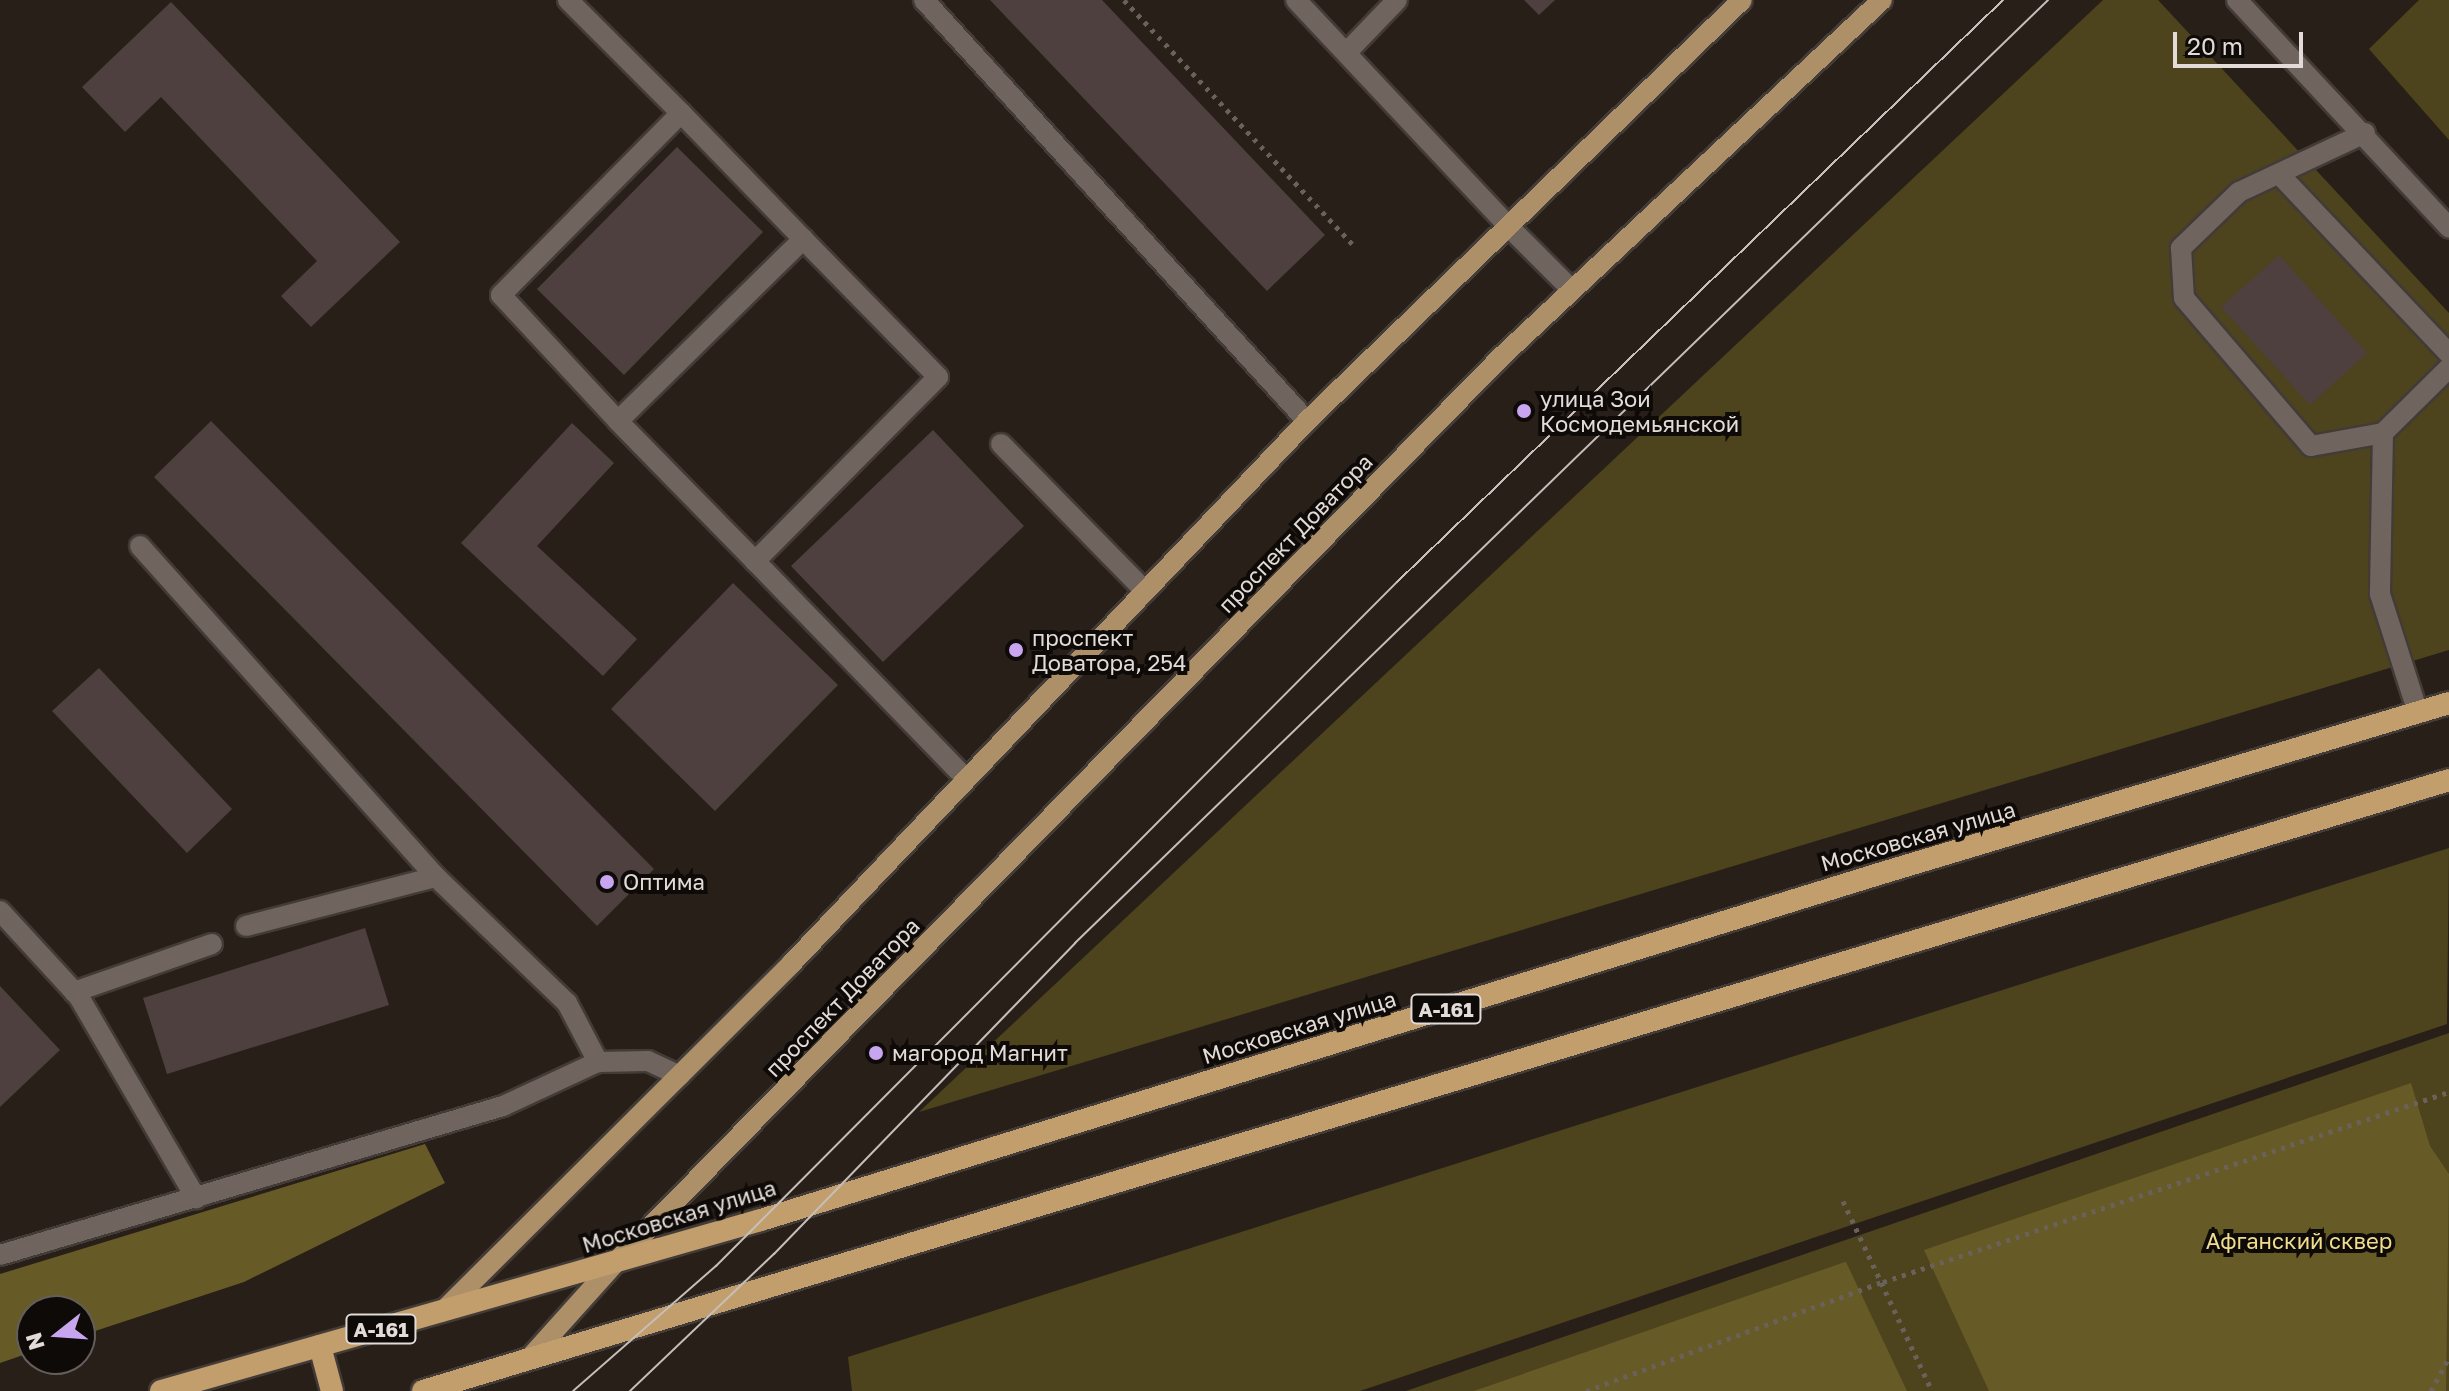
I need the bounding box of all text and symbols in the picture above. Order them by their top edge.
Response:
scale bar [2177,16,2307,66]
text: 20 m [2187,31,2243,60]
place label: улица Зои Космодемьянской [1540,385,1739,436]
marker: улица Зои Космодемьянской [1515,402,1533,420]
street label: проспект Доватора [1212,448,1378,618]
place label: проспект Доватора, 254 [1032,624,1186,676]
marker: проспект Доватора, 254 [1007,641,1025,659]
street label: Московская улица [1818,796,2018,876]
place label: Оптима [623,869,705,895]
marker: Оптима [598,873,616,891]
street label: проспект Доватора [759,912,925,1082]
street label: Московская улица [1199,985,1399,1069]
road number: А-161 [1410,993,1482,1025]
place label: магород Магнит [892,1040,1068,1066]
marker: магород Магнит [867,1044,885,1062]
street label: Московская улица [579,1174,779,1258]
park label: Афганский сквер [2206,1228,2392,1254]
north arrow [16,1295,96,1375]
road number: А-161 [345,1313,417,1345]
text: N [19,1330,50,1354]

